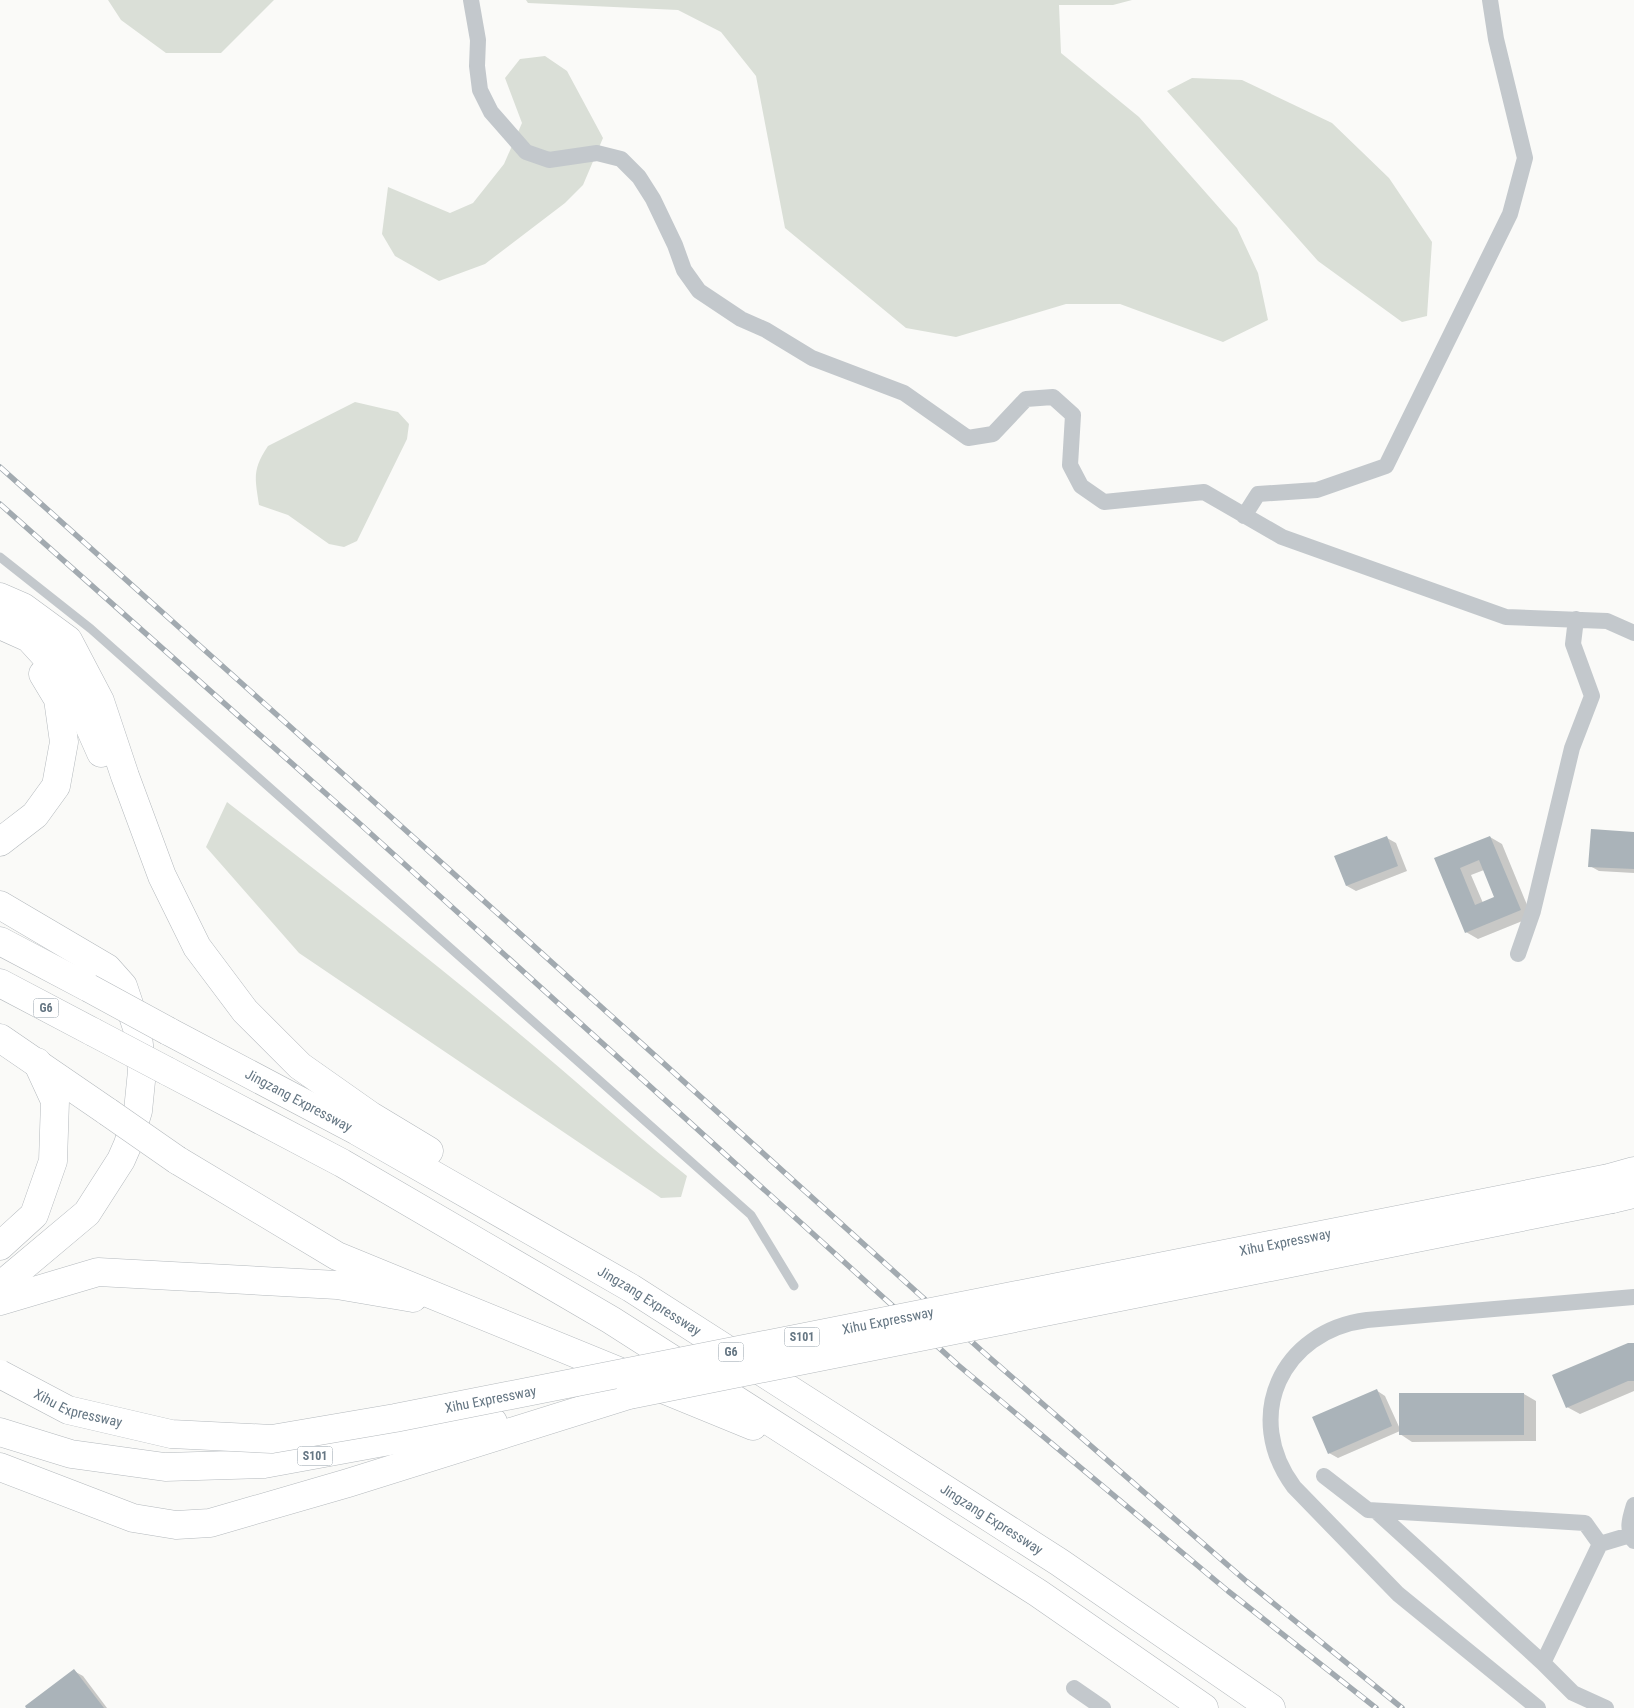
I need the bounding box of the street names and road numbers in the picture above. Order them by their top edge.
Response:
road number: G6 [34,998,58,1018]
street label: Jingzang Expressway [243,1065,355,1135]
street label: Xihu Expressway [1238,1225,1332,1259]
street label: Jingzang Expressway [595,1263,704,1339]
street label: Xihu Expressway [841,1304,935,1337]
road number: S101 [784,1328,820,1346]
road number: G6 [718,1342,744,1361]
street label: Xihu Expressway [443,1382,538,1416]
street label: Xihu Expressway [31,1385,124,1430]
road number: S101 [298,1446,332,1465]
street label: Jingzang Expressway [938,1480,1046,1558]

